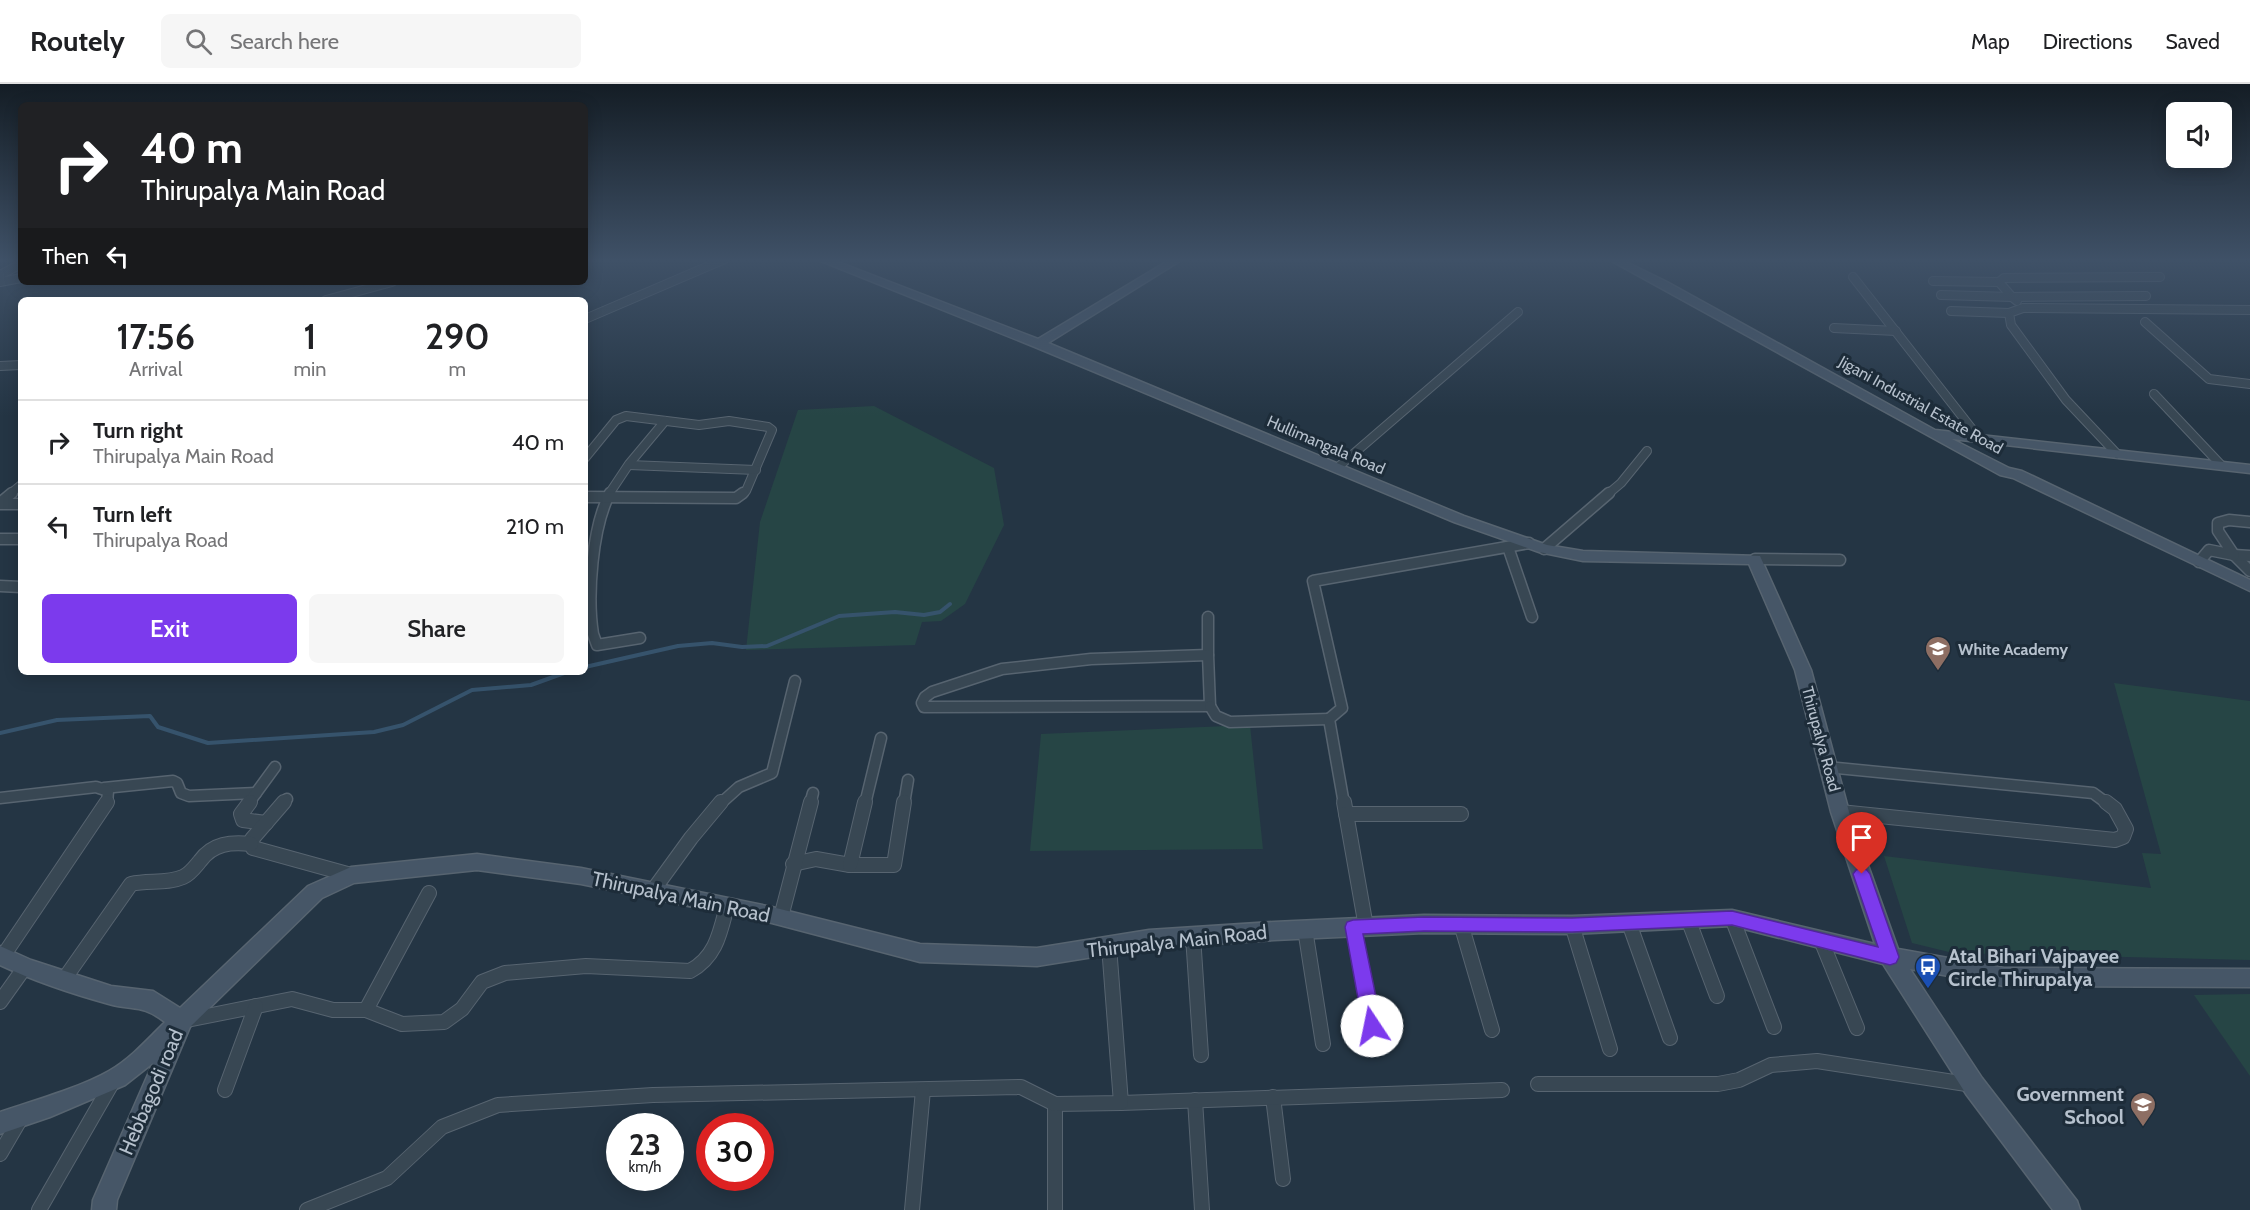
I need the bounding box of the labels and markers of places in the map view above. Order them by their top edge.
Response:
school or university icon: White Academy [1923,634,1953,672]
place label: White Academy [1958,640,2068,659]
pin [1836,812,1887,874]
place label: Atal Bihari Vajpayee Circle Thirupalya [1948,944,2119,991]
bus stop icon: Atal Bihari Vajpayee Circle Thirupalya [1913,952,1943,990]
place label: Government School [2016,1082,2124,1129]
school or university icon: Government School [2128,1090,2158,1128]

